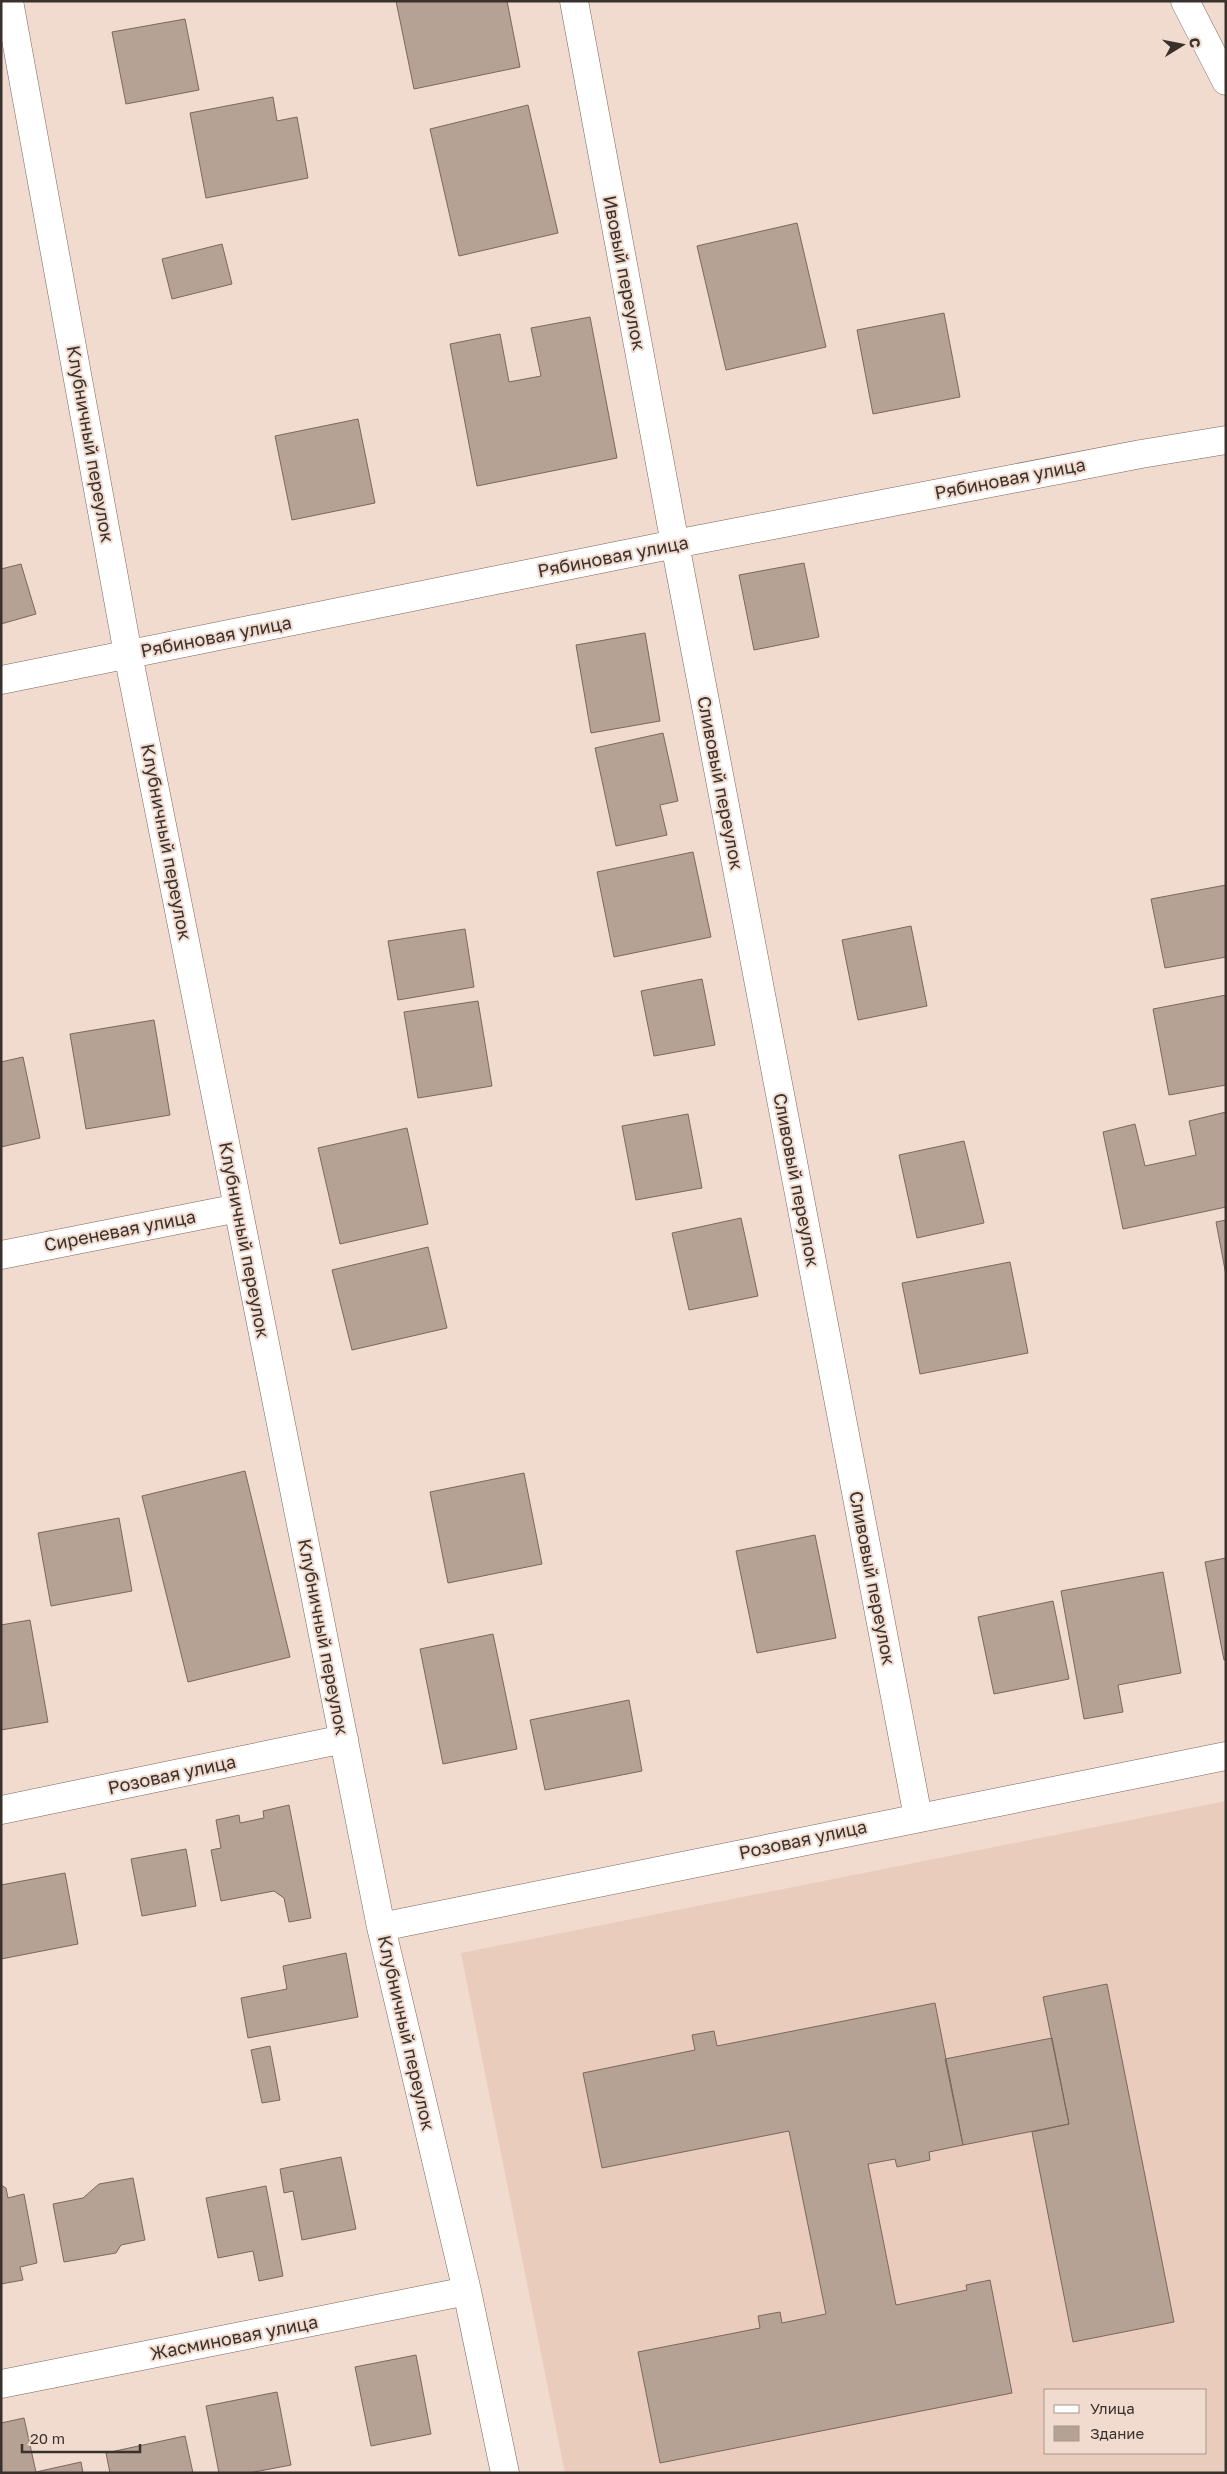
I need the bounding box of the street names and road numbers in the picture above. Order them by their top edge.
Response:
street label: Ивовый переулок [599,194,651,352]
street label: Клубничный переулок [63,344,119,544]
street label: Рябиновая улица [932,453,1087,503]
street label: Рябиновая улица [535,531,690,581]
street label: Рябиновая улица [138,611,293,661]
street label: Сливовый переулок [693,694,749,872]
street label: Клубничный переулок [137,742,197,942]
street label: Сливовый переулок [769,1091,825,1269]
street label: Клубничный переулок [215,1140,275,1340]
street label: Сиреневая улица [42,1205,197,1256]
street label: Сливовый переулок [845,1489,901,1667]
street label: Клубничный переулок [294,1537,354,1737]
street label: Розовая улица [106,1750,238,1798]
street label: Розовая улица [737,1815,869,1863]
street label: Клубничный переулок [374,1933,440,2133]
street label: Жасминовая улица [148,2310,320,2364]

